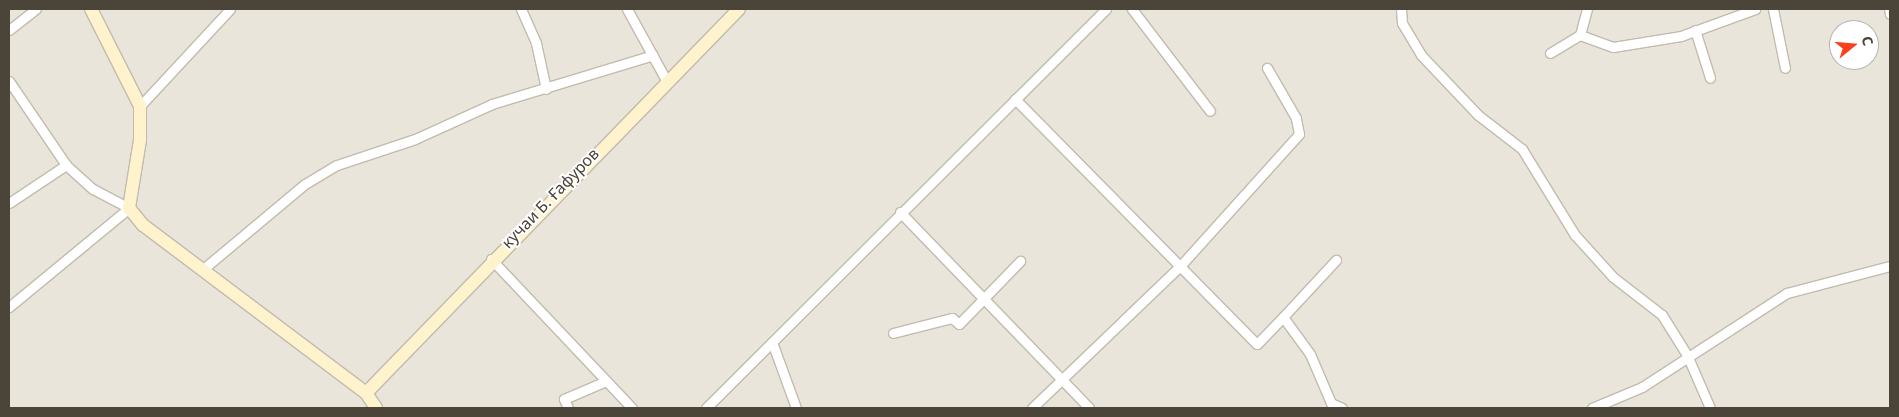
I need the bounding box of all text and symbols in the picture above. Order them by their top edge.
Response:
north arrow [1829,20,1879,70]
text: С [1857,34,1878,48]
street label: кучаи Б. Ғафуров [497,144,603,252]

